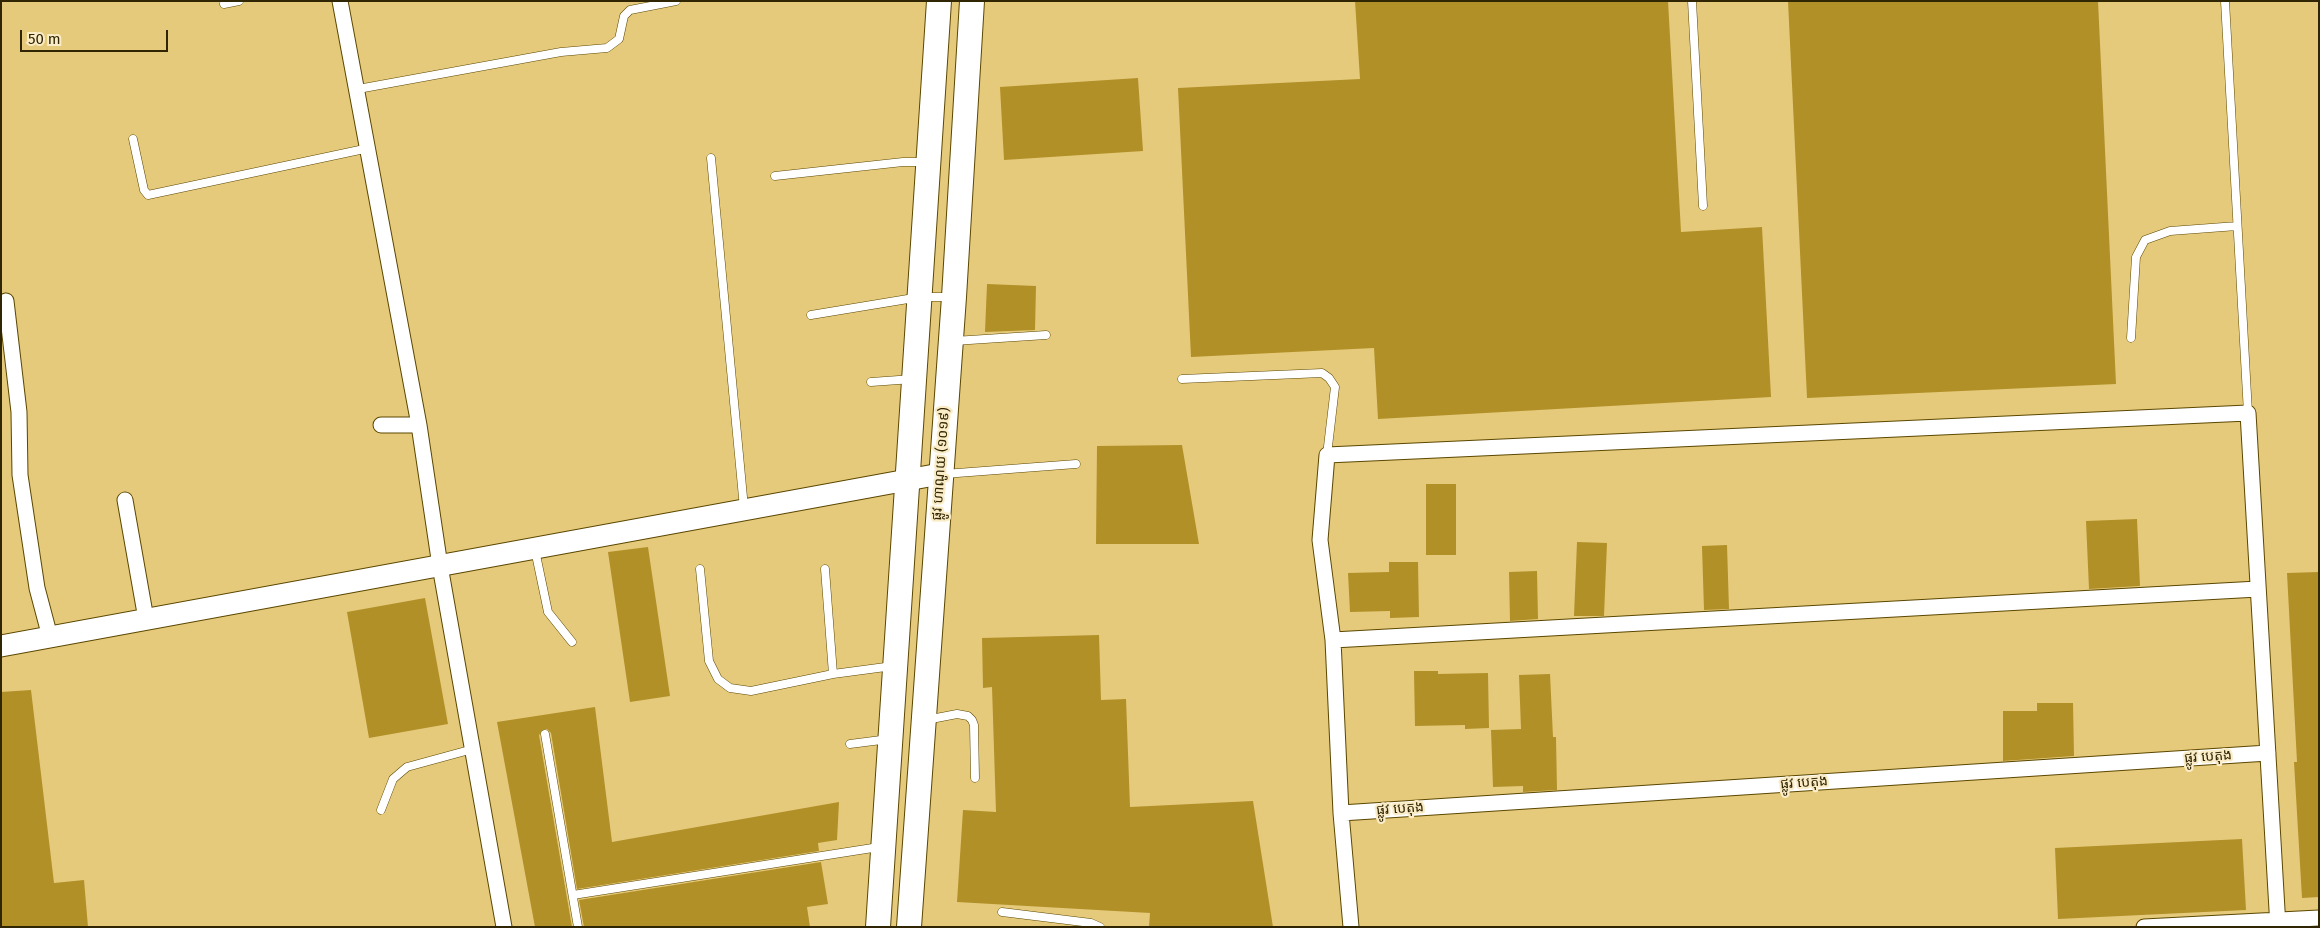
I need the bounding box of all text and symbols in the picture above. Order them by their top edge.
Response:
scale bar [22,20,170,52]
text: 50 m [28,30,61,48]
street label: ផ្លូវ ហាណូយ (១០១៩) [929,407,953,521]
street label: ផ្លូវ បេតុង [2184,747,2232,767]
street label: ផ្លូវ បេតុង [1780,773,1828,793]
street label: ផ្លូវ បេតុង [1376,799,1424,819]

